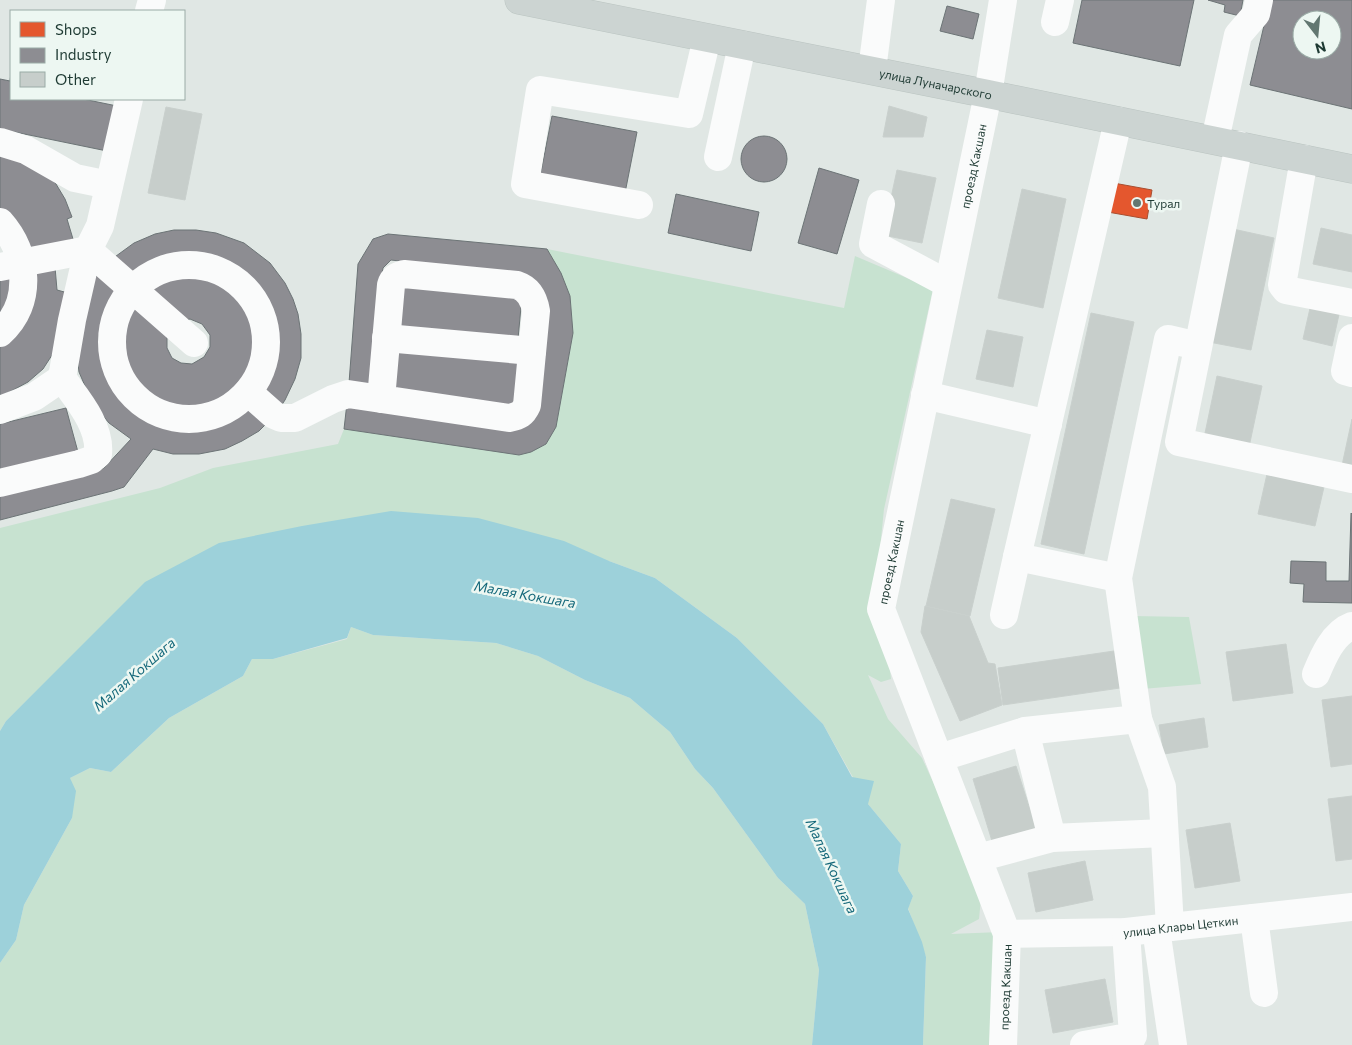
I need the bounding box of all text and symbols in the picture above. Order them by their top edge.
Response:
legend [10,10,185,100]
north arrow [1292,10,1342,60]
text: Shops [55,20,97,38]
text: N [1313,38,1328,58]
text: Industry [55,45,112,63]
street label: улица Луначарского [878,65,993,102]
text: Other [55,70,96,88]
street label: проезд Какшан [957,122,989,210]
place label: Турал [1147,196,1180,210]
marker: Турал [1131,197,1143,209]
street label: проезд Какшан [875,518,906,605]
water label: Малая Кокшага [473,577,577,611]
water label: Малая Кокшага [90,634,178,714]
water label: Малая Кокшага [803,816,861,916]
street label: улица Клары Цеткин [1123,913,1239,939]
street label: проезд Какшан [997,944,1014,1030]

